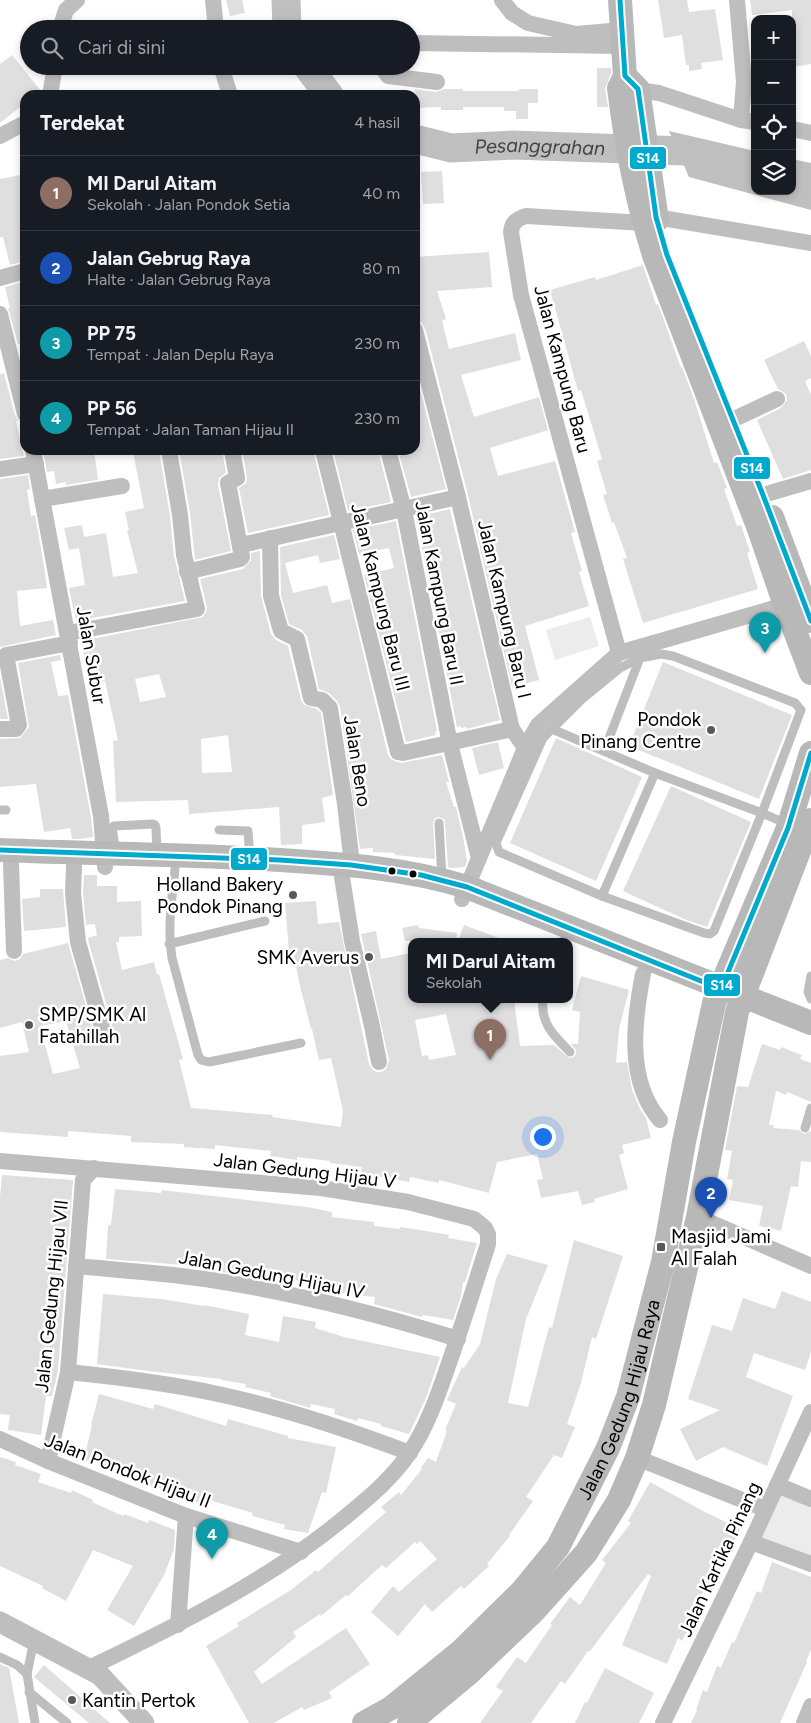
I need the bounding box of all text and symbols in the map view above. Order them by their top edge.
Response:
map controls [751,15,796,195]
button: + [751,15,796,60]
search box [20,20,420,75]
icon: search [38,34,66,62]
text: Cari di sini [78,36,165,59]
button: − [751,60,796,105]
button: locate [751,105,796,150]
text: Terdekat [40,110,125,135]
text: 4 hasil [354,113,400,132]
water label: Pesanggrahan [474,133,606,160]
line badge: S14 [629,146,667,170]
text: S14 [636,150,660,167]
button: layers [751,150,796,195]
text: MI Darul Aitam [87,172,217,195]
text: 1 [53,184,59,203]
text: 40 m [362,184,400,203]
text: Sekolah · Jalan Pondok Setia [87,195,290,214]
text: Jalan Gebrug Raya [87,247,251,270]
text: 2 [51,259,61,278]
text: 80 m [362,259,400,278]
text: Halte · Jalan Gebrug Raya [87,270,271,289]
street label: Jalan Kampung Baru [529,283,596,455]
text: PP 75 [87,322,136,345]
text: 3 [52,334,60,353]
text: 230 m [355,334,400,353]
text: Tempat · Jalan Deplu Raya [87,345,274,364]
text: PP 56 [87,397,137,420]
text: 4 [51,409,61,428]
text: 230 m [355,409,400,428]
text: Tempat · Jalan Taman Hijau II [87,420,294,439]
line badge: S14 [733,456,771,480]
text: S14 [740,460,764,477]
street label: Jalan Kampung Baru II [410,499,469,687]
street label: Jalan Kampung Baru III [346,501,415,693]
street label: Jalan Kampung Baru I [473,518,536,701]
street label: Jalan Subur [72,604,112,706]
pin: 3 [749,612,781,653]
place label: Pondok Pinang Centre [580,708,702,753]
street label: Jalan Beno [339,714,376,808]
marker: Pondok Pinang Centre [705,724,717,736]
line badge: S14 [230,847,268,871]
text: S14 [237,851,261,868]
unlabelled marker [387,866,397,876]
unlabelled marker [408,869,418,879]
place label: Holland Bakery Pondok Pinang [156,873,283,918]
marker: Holland Bakery Pondok Pinang [287,889,299,901]
popup [408,938,573,1003]
place label: SMK Averus [256,946,359,969]
text: MI Darul Aitam [426,950,555,973]
marker: SMK Averus [363,951,375,963]
text: Sekolah [426,973,482,992]
line badge: S14 [703,973,741,997]
text: S14 [710,977,734,994]
place label: SMP/SMK Al Fatahillah [39,1003,146,1048]
marker: SMP/SMK Al Fatahillah [23,1019,35,1031]
pin: 1 [474,1019,506,1060]
your location [530,1124,556,1150]
street label: Jalan Gedung Hijau V [212,1148,397,1193]
pin: 2 [695,1177,727,1218]
street label: Jalan Gedung Hijau VII [30,1198,73,1394]
place label: Masjid Jami Al Falah [671,1225,771,1270]
marker: Masjid Jami Al Falah [655,1241,667,1253]
street label: Jalan Gedung Hijau IV [177,1245,367,1304]
street label: Jalan Gedung Hijau Raya [573,1297,665,1504]
street label: Jalan Pondok Hijau II [41,1428,214,1513]
street label: Jalan Kartika Pinang [673,1478,766,1640]
pin: 4 [196,1518,228,1559]
place label: Kantin Pertok [82,1689,196,1712]
marker: Kantin Pertok [66,1694,78,1706]

